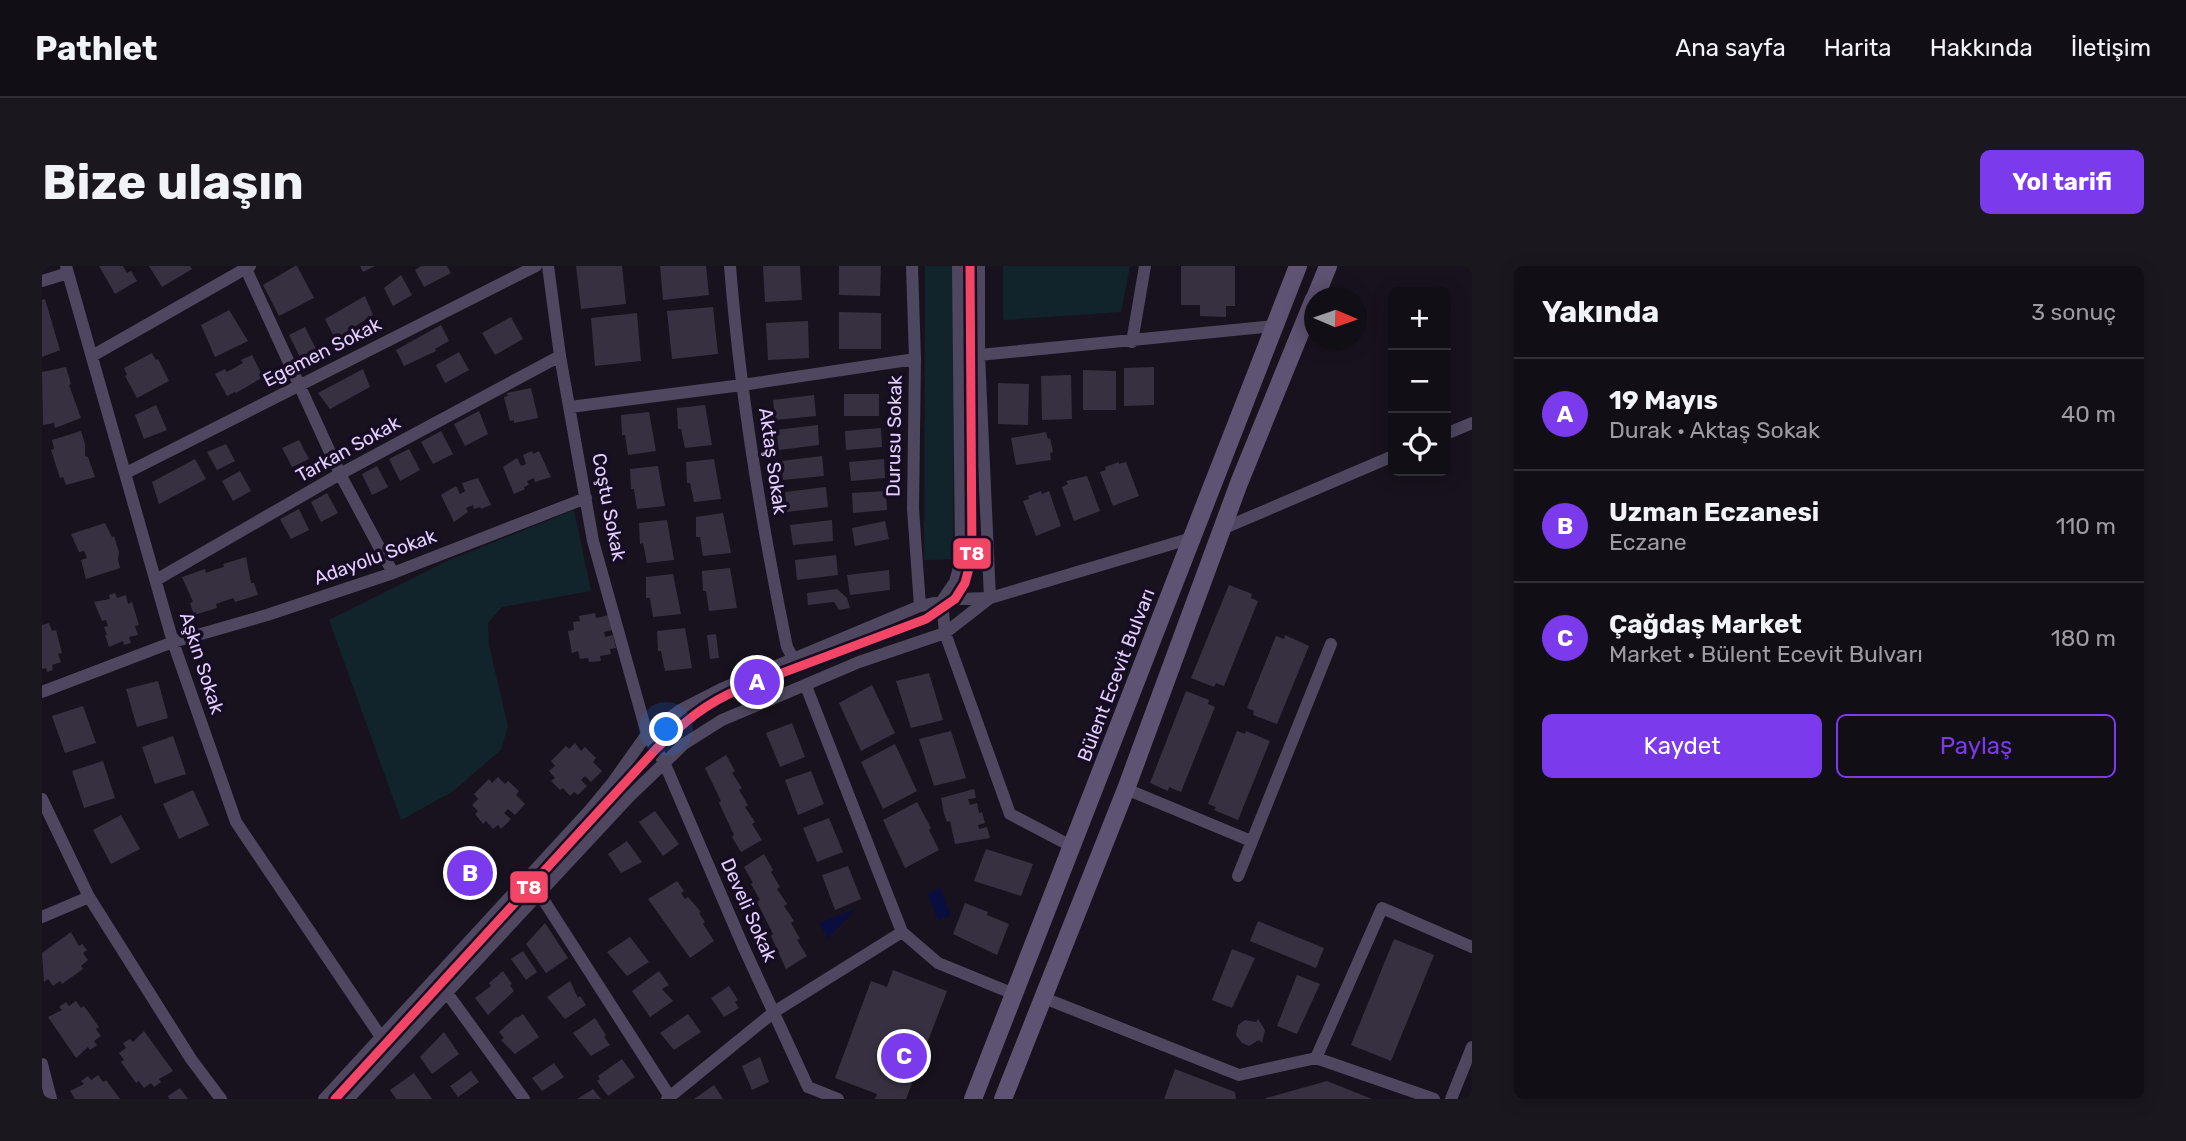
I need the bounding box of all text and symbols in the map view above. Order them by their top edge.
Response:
text: Pathlet [35,29,158,68]
text: Ana sayfa [1675,34,1786,62]
text: Harita [1824,34,1892,62]
text: Hakkında [1930,34,2033,62]
text: İletişim [2071,34,2151,62]
button: Yol tarifi [1980,150,2144,214]
text: Bize ulaşın [42,153,304,211]
north arrow [1304,287,1367,350]
map controls [1388,287,1451,476]
button: + [1388,287,1451,350]
text: Yakında [1542,294,1659,330]
text: 3 sonuç [2031,298,2116,326]
street label: Egemen Sokak [259,312,385,392]
button: − [1388,350,1451,413]
street label: Durusu Sokak [881,375,907,497]
text: 19 Mayıs [1609,385,1718,416]
text: A [1557,400,1573,428]
text: 40 m [2061,400,2116,428]
street label: Aktaş Sokak [754,406,792,516]
street label: Tarkan Sokak [292,411,404,487]
button: locate [1388,413,1451,476]
text: Durak · Aktaş Sokak [1609,416,1820,444]
street label: Coştu Sokak [587,451,631,563]
text: Uzman Eczanesi [1609,497,1819,528]
text: B [1557,512,1573,540]
text: 110 m [2056,512,2116,540]
street label: Adayolu Sokak [311,524,440,590]
text: Eczane [1609,528,1687,556]
line badge: T8 [952,537,992,570]
text: T8 [960,542,985,565]
street label: Bülent Ecevit Bulvarı [1072,585,1160,765]
street label: Aşkın Sokak [175,609,229,717]
text: Çağdaş Market [1609,609,1802,640]
text: C [1557,624,1573,652]
text: 180 m [2051,624,2116,652]
text: Market · Bülent Ecevit Bulvarı [1609,640,1923,668]
pin: A [734,656,780,708]
your location [649,712,683,746]
button: Kaydet [1542,714,1822,778]
button: Paylaş [1836,714,2116,778]
pin: B [447,847,493,899]
street label: Develi Sokak [716,855,782,965]
line badge: T8 [509,870,549,904]
text: T8 [517,876,542,899]
pin: C [881,1030,927,1082]

